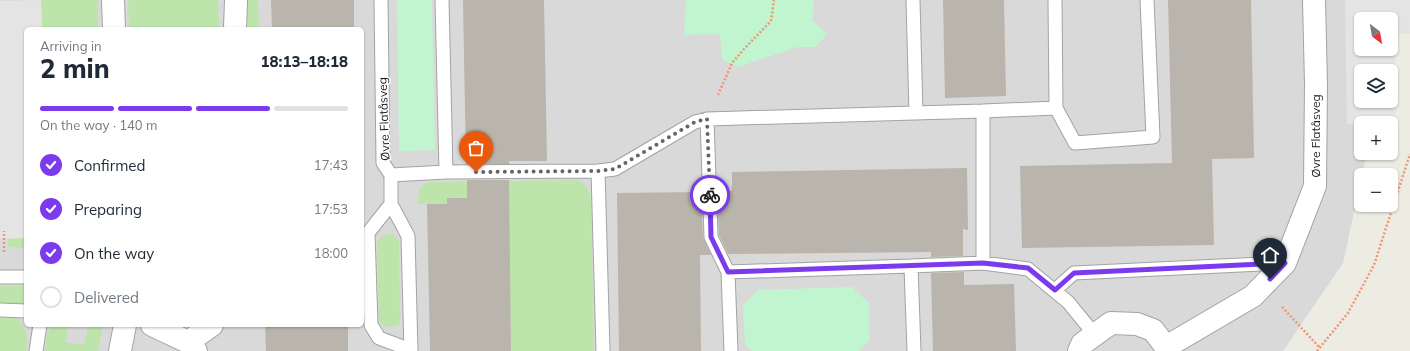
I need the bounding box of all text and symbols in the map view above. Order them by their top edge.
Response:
north arrow [1354,12,1398,56]
map controls [1354,12,1398,212]
text: Arriving in [40,38,102,54]
text: 2 min [40,52,110,85]
text: 18:13–18:18 [261,52,348,71]
button: layers [1354,64,1398,108]
street label: Øvre Flatåsveg [375,77,392,161]
street label: Øvre Flatåsveg [1308,94,1323,178]
button: + [1354,116,1398,160]
text: On the way · 140 m [40,117,157,133]
pin [459,131,493,172]
icon: bag [465,137,487,159]
icon: check [40,154,62,176]
text: Confirmed [74,156,145,175]
text: 17:43 [314,157,348,173]
button: − [1354,168,1398,212]
courier [690,175,730,215]
icon: bike [699,184,721,206]
icon: check [40,198,62,220]
text: Preparing [74,200,142,219]
text: 17:53 [314,201,348,217]
pin [1253,238,1287,279]
icon: check [40,242,62,264]
text: On the way [74,244,154,263]
icon: home [1259,244,1281,266]
text: 18:00 [314,245,348,261]
text: Delivered [74,288,139,307]

